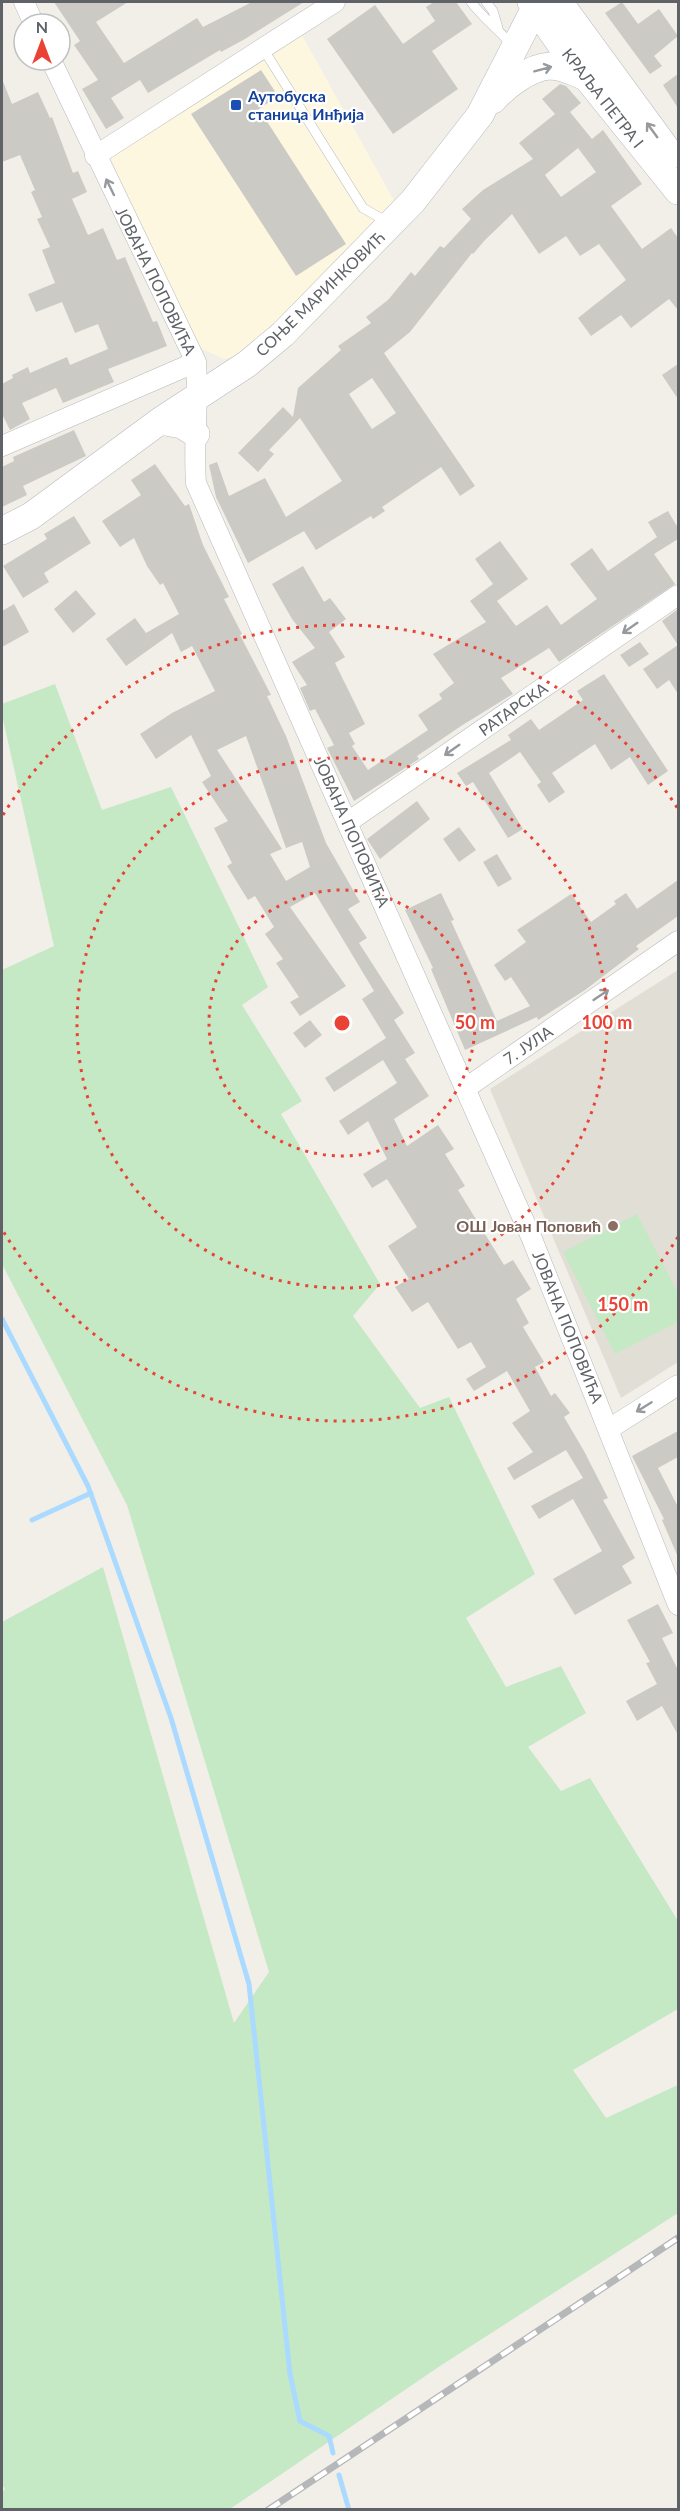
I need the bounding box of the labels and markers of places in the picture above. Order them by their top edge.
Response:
place label: Аутобуска станица Инђија [247,86,364,123]
marker: Аутобуска станица Инђија [229,98,243,112]
centre of rings [332,1013,352,1033]
place label: ОШ Јован Поповић [456,1216,601,1235]
marker: ОШ Јован Поповић [606,1219,620,1233]

